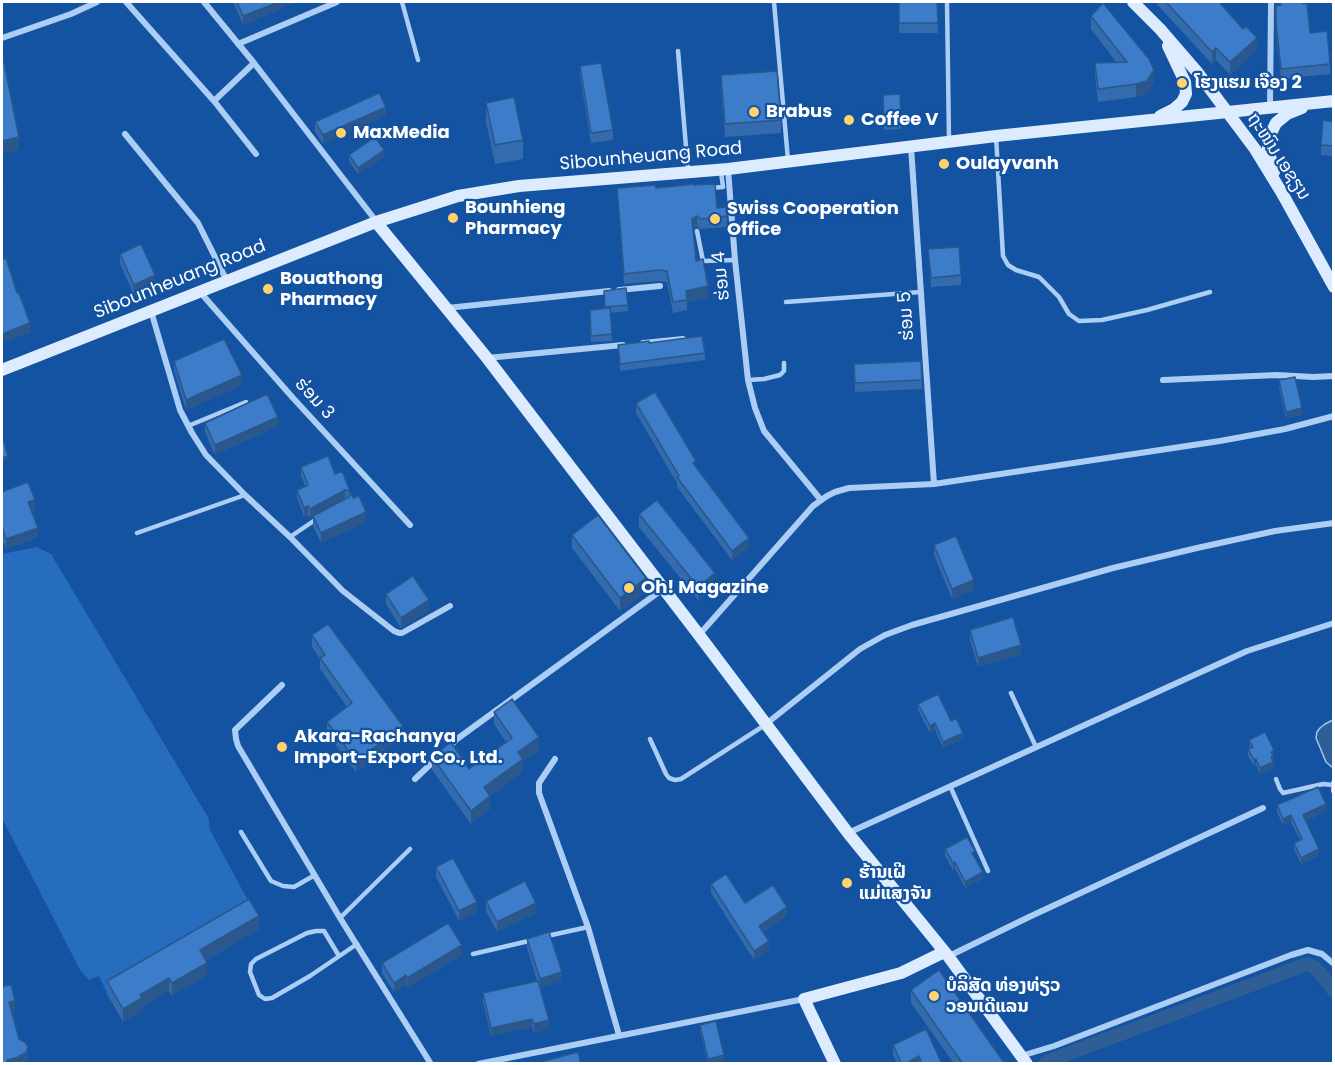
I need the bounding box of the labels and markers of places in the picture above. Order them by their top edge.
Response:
place label: ໂຮງແຮມ ເຈືອງ 2 [1194,72,1302,94]
marker: ໂຮງແຮມ ເຈືອງ 2 [1175,76,1189,90]
place label: Brabus [766,101,832,123]
marker: Brabus [747,105,761,119]
place label: Coffee V [861,109,938,131]
marker: Coffee V [842,113,856,127]
place label: MaxMedia [353,122,450,144]
marker: MaxMedia [334,126,348,140]
place label: Oulayvanh [956,153,1059,175]
marker: Oulayvanh [937,157,951,171]
place label: Bounhieng Pharmacy [465,197,565,240]
place label: Swiss Cooperation Office [727,198,899,240]
marker: Bounhieng Pharmacy [446,211,460,225]
marker: Swiss Cooperation Office [708,212,722,226]
place label: Bouathong Pharmacy [280,268,383,310]
marker: Bouathong Pharmacy [261,282,275,296]
place label: Oh! Magazine [641,577,769,599]
marker: Oh! Magazine [622,581,636,595]
place label: Akara-Rachanya Import-Export Co., Ltd. [294,726,503,768]
marker: Akara-Rachanya Import-Export Co., Ltd. [275,740,289,754]
place label: ຮ້ານເຝີ ແມ່ແສງຈັນ [859,862,931,904]
marker: ຮ້ານເຝີ ແມ່ແສງຈັນ [840,876,854,890]
place label: ບໍລິສັດ ທ່ອງທ່ຽວ ວອນເດີແລນ [946,975,1060,1018]
marker: ບໍລິສັດ ທ່ອງທ່ຽວ ວອນເດີແລນ [927,989,941,1003]

